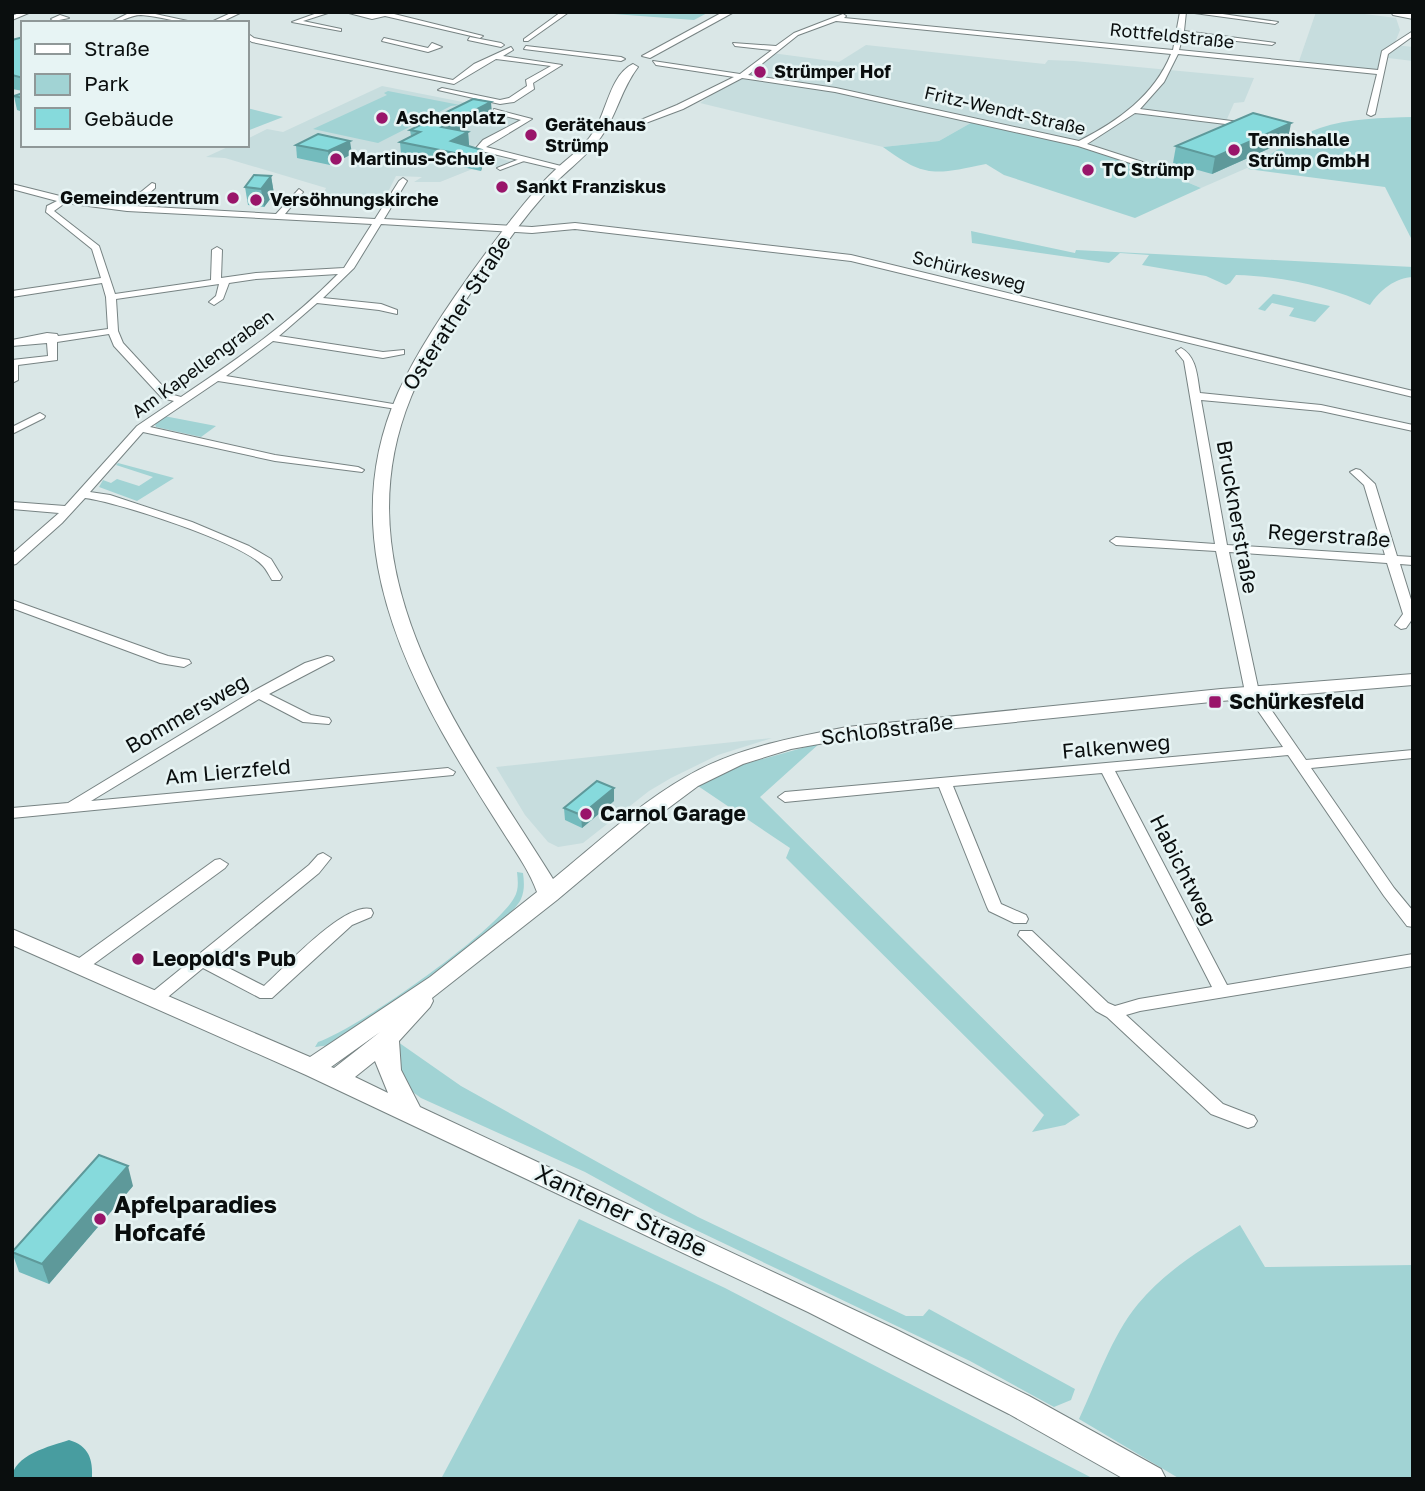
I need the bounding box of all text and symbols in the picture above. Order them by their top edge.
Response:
street label: Rottfeldstraße [1109,18,1236,52]
legend [21,21,248,147]
text: Straße [84,35,150,61]
place label: Strümper Hof [774,60,891,82]
marker: Strümper Hof [752,64,768,80]
text: Park [84,70,130,96]
street label: Fritz-Wendt-Straße [922,81,1088,139]
text: Gebäude [84,105,174,131]
place label: Aschenplatz [396,106,506,128]
marker: Aschenplatz [374,110,390,126]
place label: Gerätehaus Strümp [545,113,646,156]
marker: Gerätehaus Strümp [523,127,539,143]
place label: Tennishalle Strümp GmbH [1248,128,1370,171]
marker: Tennishalle Strümp GmbH [1226,142,1242,158]
place label: Martinus-Schule [350,147,495,169]
marker: Martinus-Schule [328,151,344,167]
place label: TC Strümp [1102,158,1194,180]
marker: TC Strümp [1080,162,1096,178]
place label: Sankt Franziskus [516,175,666,197]
marker: Sankt Franziskus [494,179,510,195]
place label: Gemeindezentrum [60,186,219,208]
place label: Versöhnungskirche [270,188,439,210]
marker: Gemeindezentrum [225,190,241,206]
marker: Versöhnungskirche [248,192,264,208]
street label: Osterather Straße [396,230,516,395]
street label: Schürkesweg [910,245,1028,295]
street label: Am Kapellengraben [127,304,278,422]
street label: Brucknerstraße [1212,438,1264,596]
street label: Regerstraße [1267,518,1391,552]
street label: Bommersweg [121,668,252,759]
place label: Schürkesfeld [1229,688,1364,714]
marker: Schürkesfeld [1207,694,1223,710]
street label: Schloßstraße [819,708,954,750]
street label: Falkenweg [1061,728,1171,764]
street label: Am Lierzfeld [164,753,292,789]
place label: Carnol Garage [600,800,746,826]
marker: Carnol Garage [578,806,594,822]
street label: Habichtweg [1145,810,1223,929]
place label: Leopold's Pub [152,945,296,971]
marker: Leopold's Pub [130,951,146,967]
street label: Xantener Straße [531,1157,712,1262]
place label: Apfelparadies Hofcafé [114,1189,277,1246]
marker: Apfelparadies Hofcafé [92,1211,108,1227]

